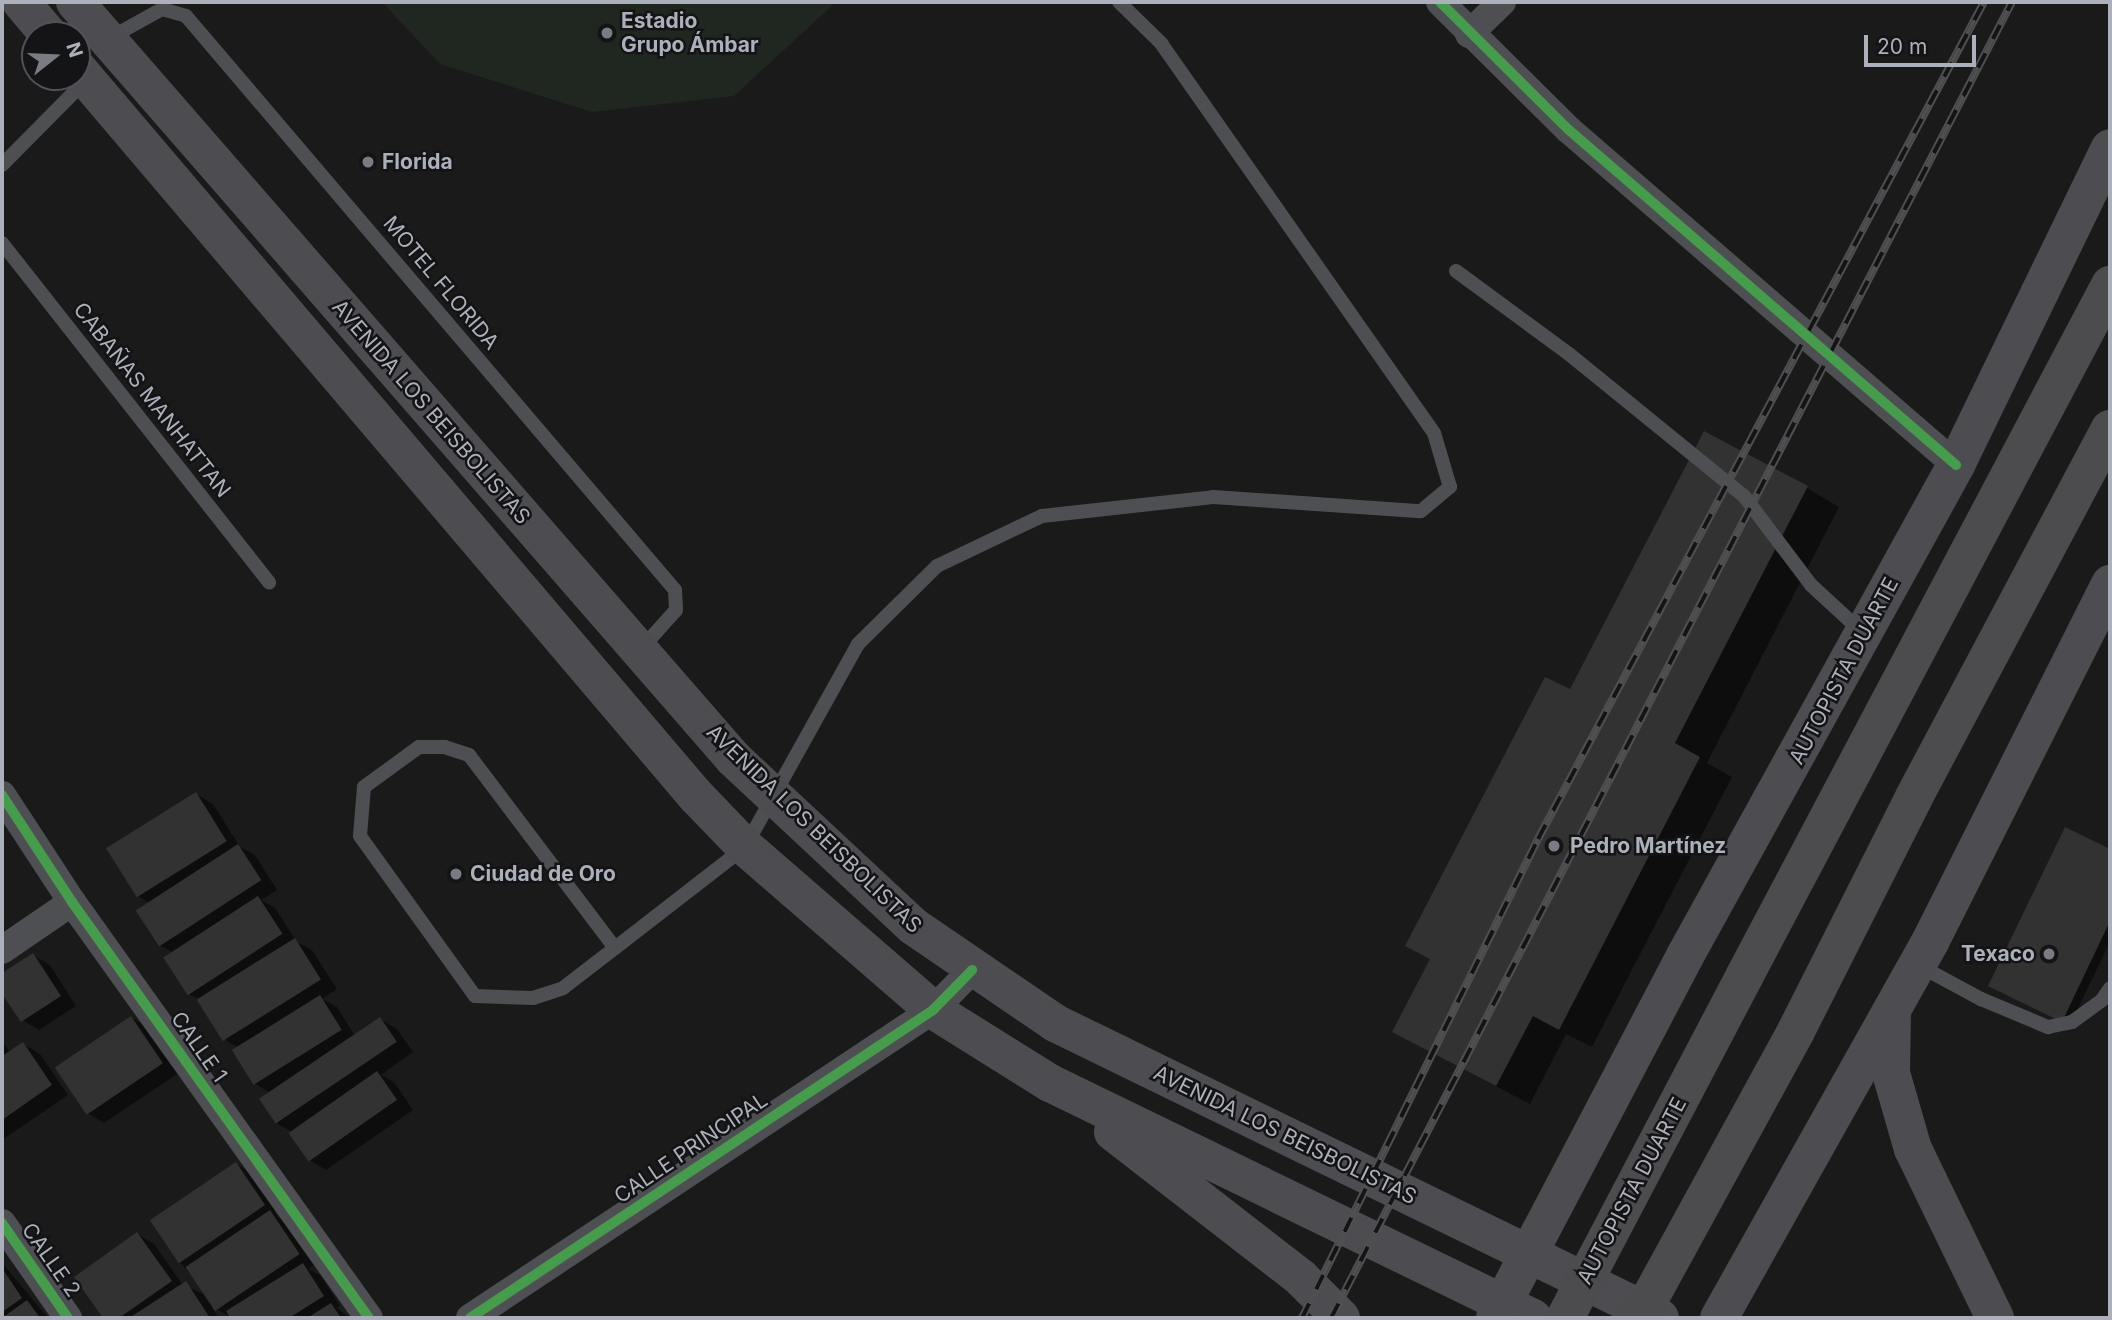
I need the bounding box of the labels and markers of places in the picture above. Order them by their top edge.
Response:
place label: Estadio Grupo Ámbar [621,8,759,58]
marker: Estadio Grupo Ámbar [599,25,615,41]
place label: Florida [382,149,453,175]
marker: Florida [360,154,376,170]
place label: Pedro Martínez [1570,833,1726,859]
marker: Pedro Martínez [1544,836,1564,856]
place label: Ciudad de Oro [470,861,616,887]
marker: Ciudad de Oro [448,866,464,882]
place label: Texaco [1961,941,2035,967]
marker: Texaco [2041,946,2057,962]

